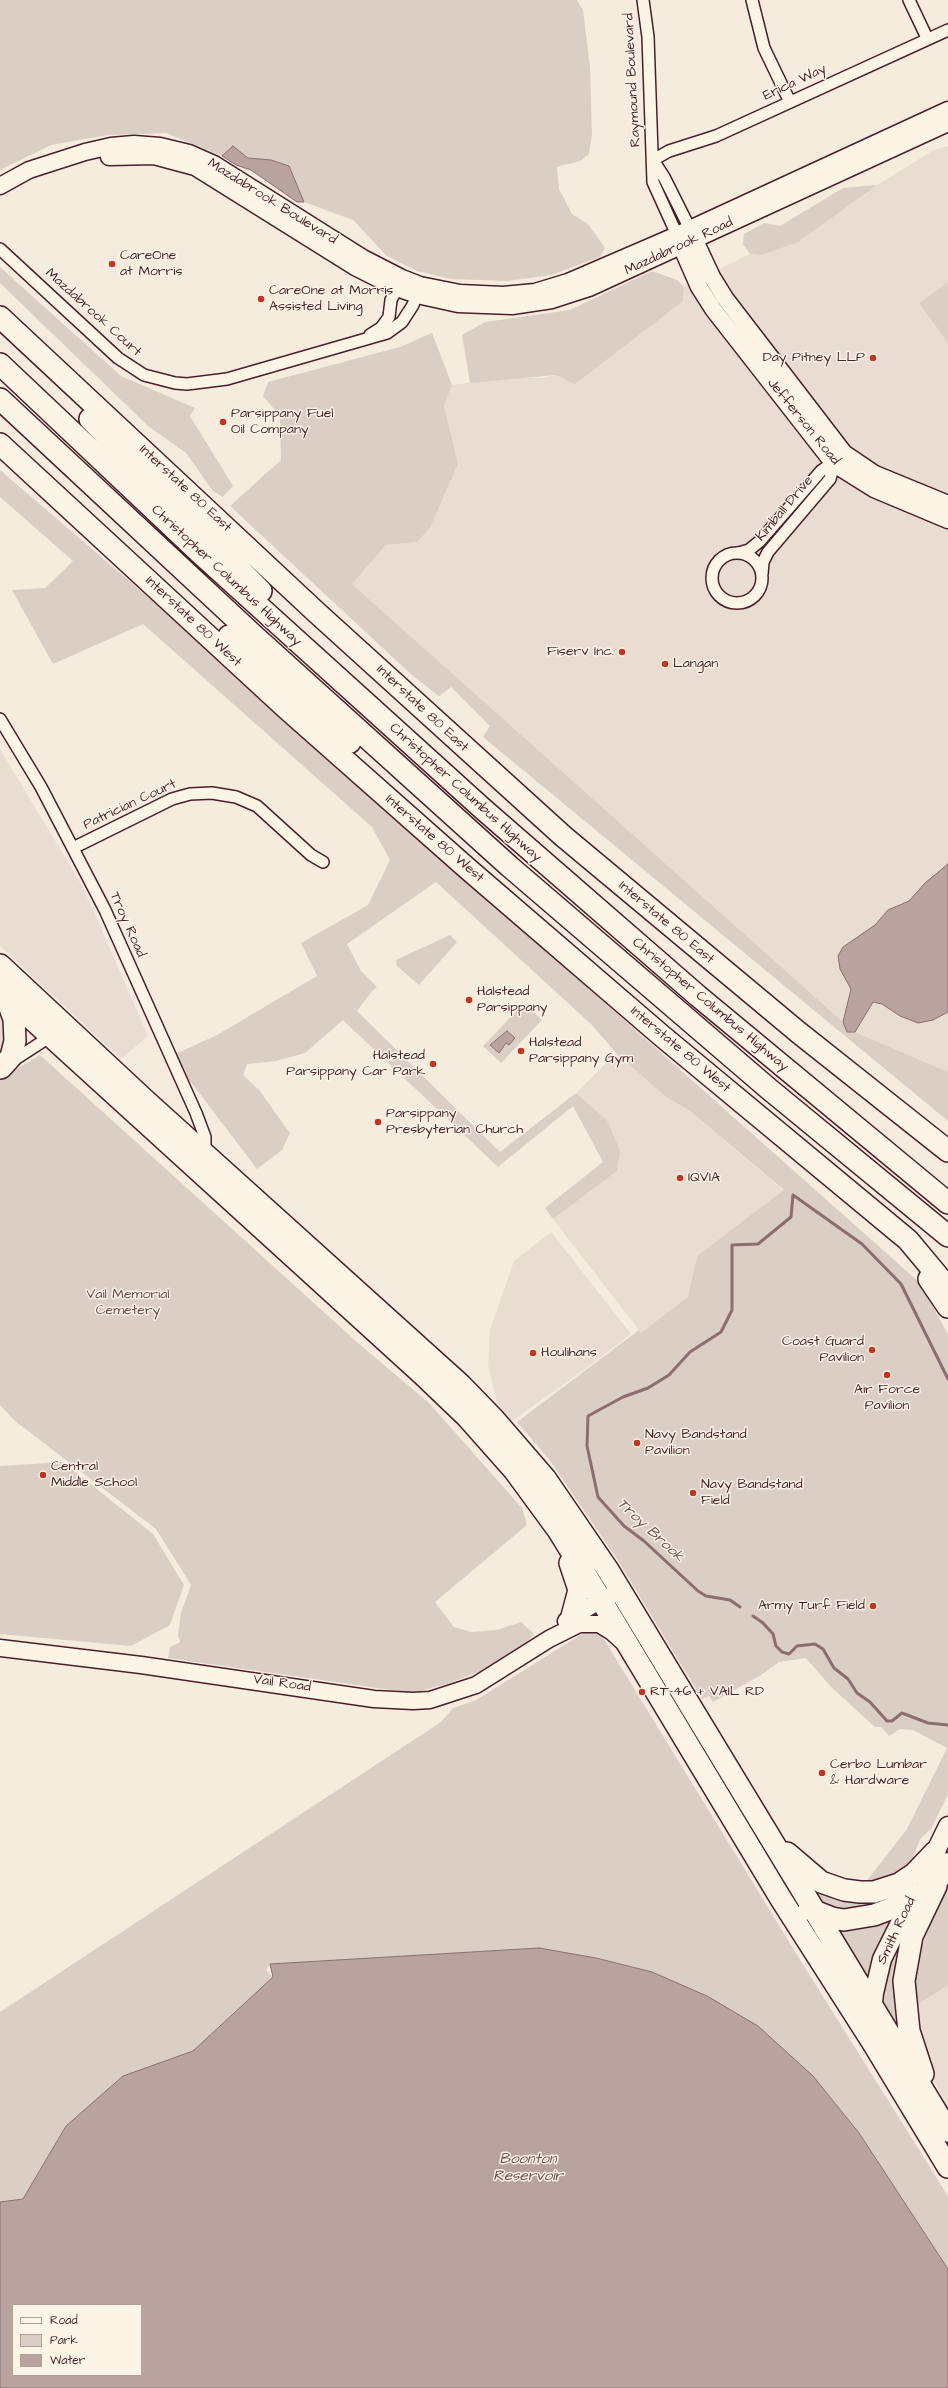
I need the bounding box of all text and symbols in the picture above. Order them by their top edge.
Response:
street label: Raymound Boulevard [621,12,645,148]
street label: Erica Way [761,61,829,105]
street label: Mazdabrook Boulevard [204,155,340,249]
street label: Mazdabrook Road [622,215,736,279]
place label: CareOne at Morris [120,248,182,280]
marker: CareOne at Morris [107,259,117,269]
street label: Mazdabrook Court [41,265,145,361]
place label: CareOne at Morris Assisted Living [269,283,393,316]
marker: CareOne at Morris Assisted Living [256,294,266,304]
place label: Day Pitney LLP [763,350,865,366]
marker: Day Pitney LLP [868,353,878,363]
street label: Jefferson Road [763,375,843,469]
place label: Parsippany Fuel Oil Company [231,406,333,438]
marker: Parsippany Fuel Oil Company [218,417,228,427]
street label: Interstate 80 East [135,442,235,536]
street label: Kimball Drive [753,473,817,545]
street label: Christopher Columbus Highway [147,502,305,650]
street label: Interstate 80 West [141,573,245,671]
place label: Fiserv Inc. [547,644,614,660]
marker: Fiserv Inc. [617,647,627,657]
place label: Langan [673,656,718,672]
marker: Langan [660,659,670,669]
street label: Interstate 80 East [372,662,472,756]
street label: Christopher Columbus Highway [385,720,545,866]
street label: Patrician Court [81,776,179,834]
street label: Interstate 80 West [381,791,487,887]
street label: Interstate 80 East [615,878,717,968]
street label: Troy Road [105,890,149,960]
street label: Christopher Columbus Highway [628,934,792,1076]
place label: Halstead Parsippany [477,984,547,1016]
marker: Halstead Parsippany [464,995,474,1005]
street label: Interstate 80 West [626,1003,734,1097]
place label: Halstead Parsippany Gym [529,1035,633,1068]
marker: Halstead Parsippany Gym [516,1046,526,1056]
place label: Halstead Parsippany Car Park [286,1048,425,1080]
marker: Halstead Parsippany Car Park [428,1059,438,1069]
place label: Parsippany Presbyterian Church [386,1106,523,1138]
marker: Parsippany Presbyterian Church [373,1117,383,1127]
place label: IQVIA [688,1170,720,1186]
marker: IQVIA [675,1173,685,1183]
park label: Vail Memorial Cemetery [87,1287,169,1320]
place label: Coast Guard Pavilion [782,1334,864,1366]
place label: Houlihans [541,1345,597,1361]
marker: Coast Guard Pavilion [867,1345,877,1355]
marker: Houlihans [528,1348,538,1358]
marker: Air Force Pavilion [882,1370,892,1380]
place label: Air Force Pavilion [854,1382,920,1414]
place label: Navy Bandstand Pavilion [645,1427,747,1460]
marker: Navy Bandstand Pavilion [632,1438,642,1448]
place label: Central Middle School [51,1459,137,1492]
marker: Central Middle School [38,1470,48,1480]
place label: Navy Bandstand Field [701,1477,803,1510]
marker: Navy Bandstand Field [688,1488,698,1498]
water label: Troy Brook [613,1495,687,1567]
place label: Army Turf Field [758,1598,865,1614]
marker: Army Turf Field [868,1601,878,1611]
street label: Vail Road [252,1672,312,1696]
place label: RT-46 + VAIL RD [650,1684,764,1700]
marker: RT-46 + VAIL RD [637,1687,647,1697]
place label: Cerbo Lumbar & Hardware [830,1757,927,1790]
marker: Cerbo Lumbar & Hardware [817,1768,827,1778]
street label: Smith Road [874,1895,920,1967]
water label: Boonton Reservoir [493,2151,563,2186]
legend [12,2304,142,2376]
text: Road [50,2312,78,2329]
text: Park [50,2332,78,2349]
text: Water [50,2352,85,2369]

